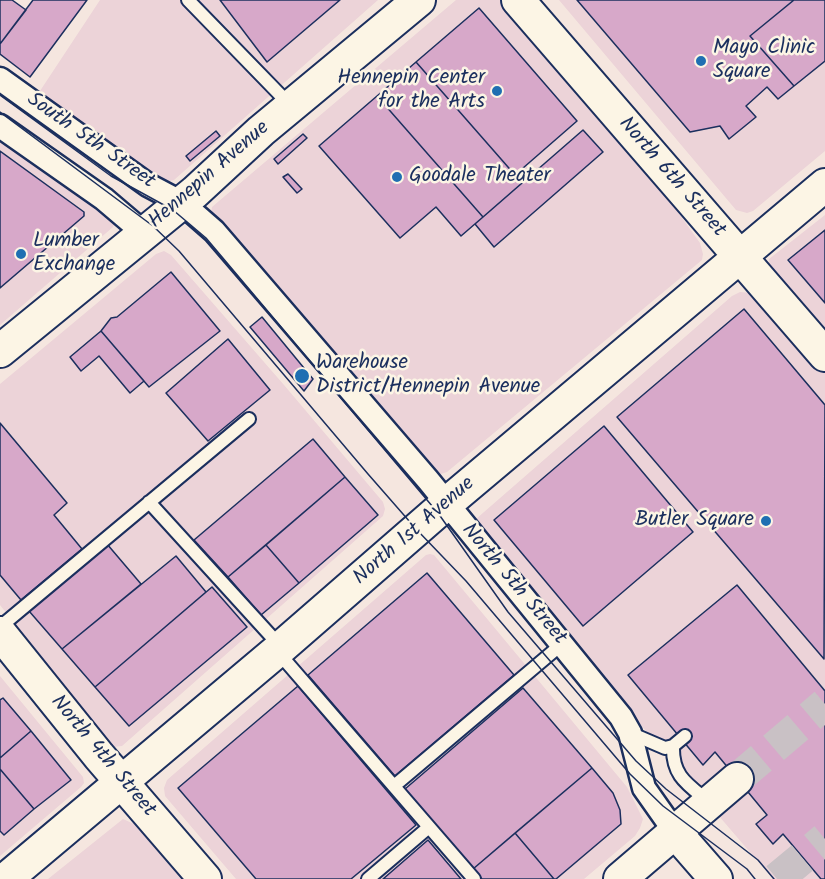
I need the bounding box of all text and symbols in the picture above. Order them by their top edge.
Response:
place label: Mayo Clinic Square [713,36,815,86]
marker: Mayo Clinic Square [694,54,708,68]
place label: Hennepin Center for the Arts [337,66,485,116]
marker: Hennepin Center for the Arts [490,84,504,98]
street label: South 5th Street [21,88,159,196]
street label: North 6th Street [612,113,730,243]
street label: Hennepin Avenue [144,117,276,235]
place label: Goodale Theater [409,164,551,190]
marker: Goodale Theater [390,170,404,184]
place label: Lumber Exchange [33,229,115,279]
marker: Lumber Exchange [14,247,28,261]
place label: Warehouse District/Hennepin Avenue [316,351,540,401]
marker: Warehouse District/Hennepin Avenue [293,367,311,385]
street label: North 1st Avenue [349,472,481,592]
place label: Butler Square [635,508,754,534]
marker: Butler Square [759,514,773,528]
street label: North 5th Street [455,519,571,651]
street label: North 4th Street [44,691,160,823]

